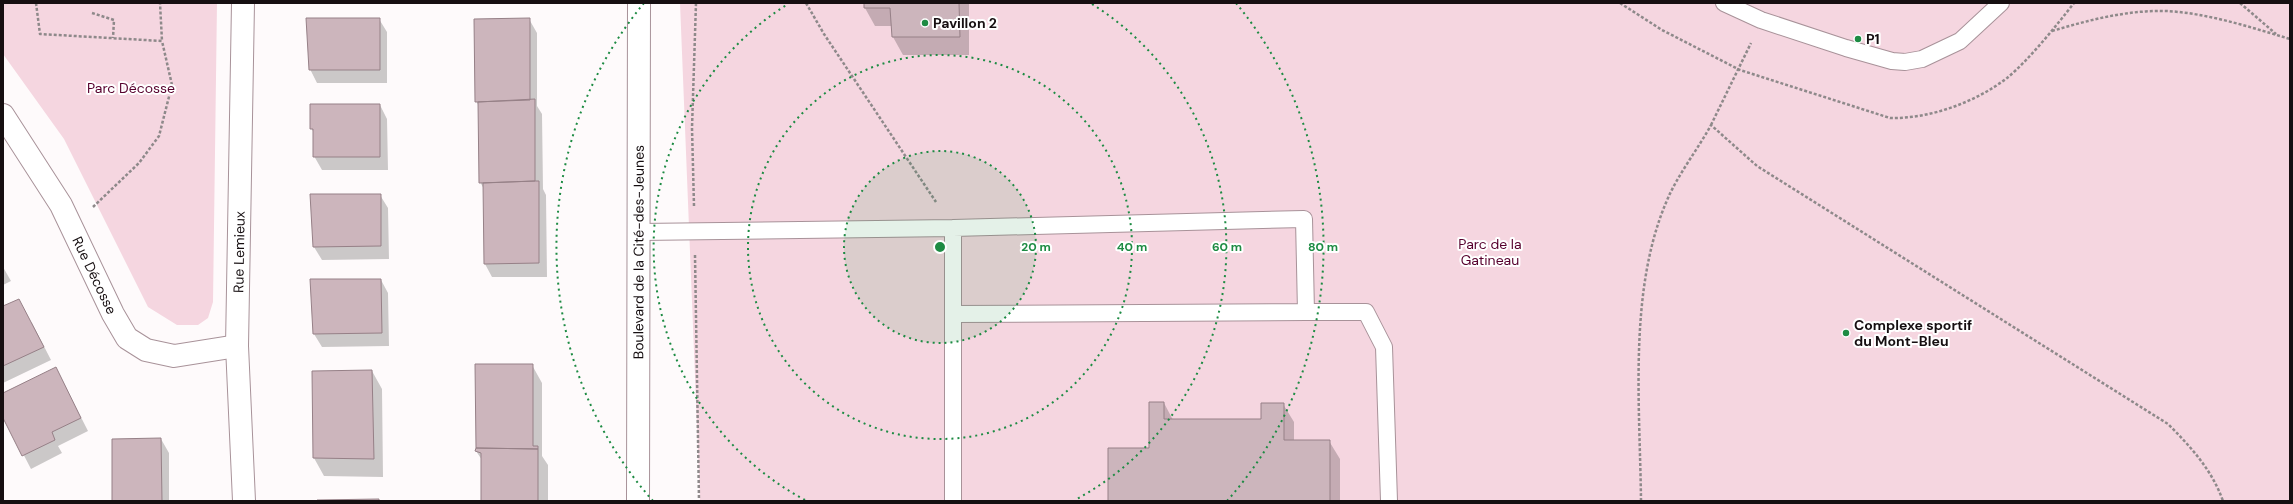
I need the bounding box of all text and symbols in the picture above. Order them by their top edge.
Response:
place label: Pavillon 2 [933,14,997,32]
marker: Pavillon 2 [920,18,930,28]
place label: P1 [1866,30,1880,48]
marker: P1 [1853,34,1863,44]
park label: Parc Décosse [87,79,175,97]
street label: Boulevard de la Cité-des-Jeunes [629,145,648,359]
street label: Rue Lemieux [229,211,249,293]
street label: Rue Décosse [68,234,121,317]
park label: Parc de la Gatineau [1458,235,1522,269]
text: 20 m [1021,239,1051,255]
text: 40 m [1117,239,1147,255]
text: 60 m [1212,239,1242,255]
text: 80 m [1308,239,1338,255]
centre of rings [933,240,947,254]
place label: Complexe sportif du Mont-Bleu [1854,316,1972,350]
marker: Complexe sportif du Mont-Bleu [1841,328,1851,338]

